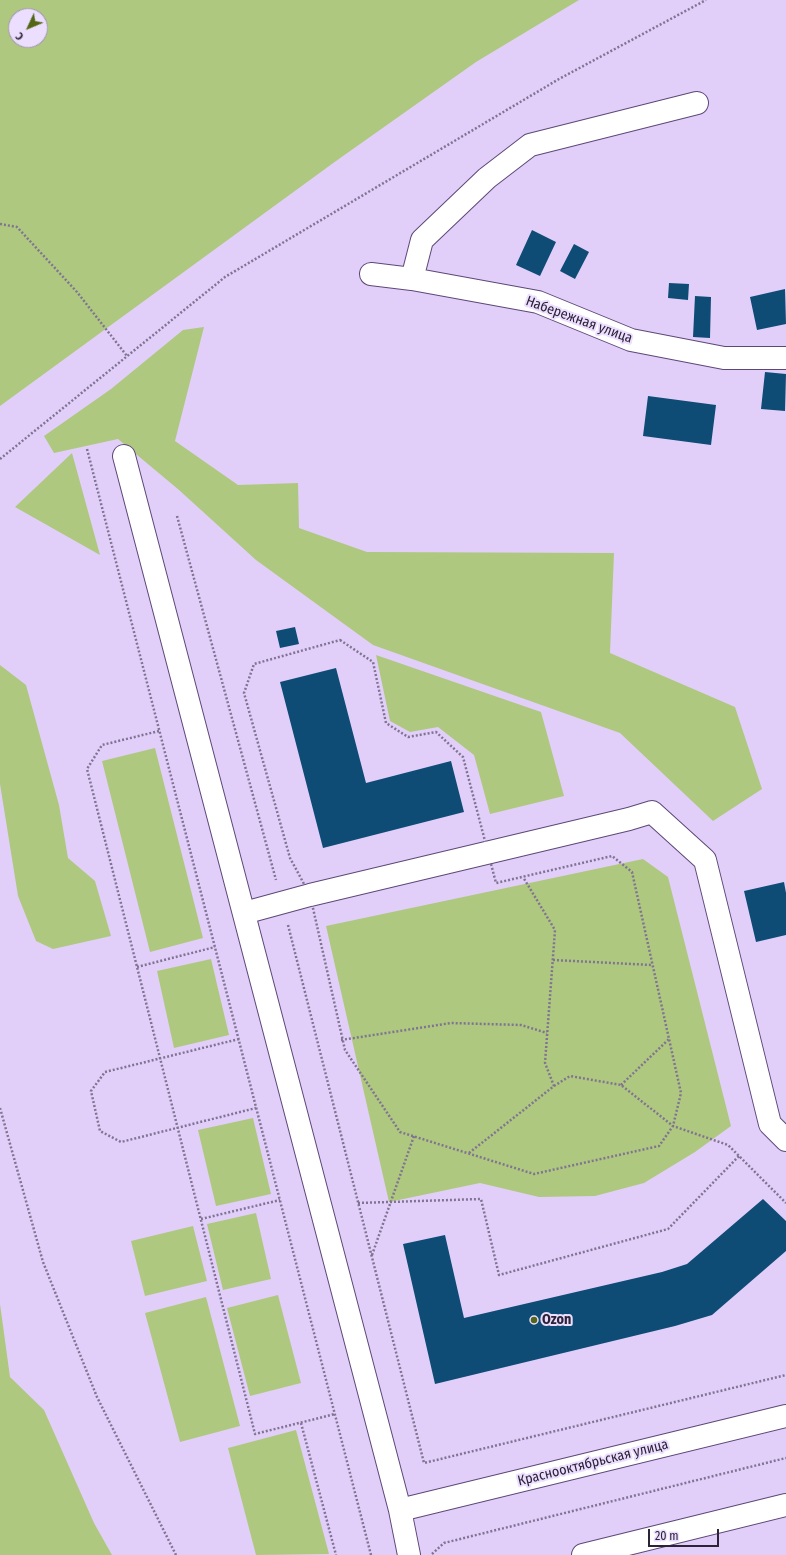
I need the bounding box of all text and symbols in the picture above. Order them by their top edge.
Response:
north arrow [8,8,48,48]
text: С [13,29,26,43]
street label: Набережная улица [523,293,635,347]
place label: Ozon [542,1312,571,1328]
marker: Ozon [529,1315,539,1325]
street label: Краснооктябрьская улица [516,1436,670,1490]
scale bar [650,1521,721,1547]
text: 20 m [655,1529,679,1543]

